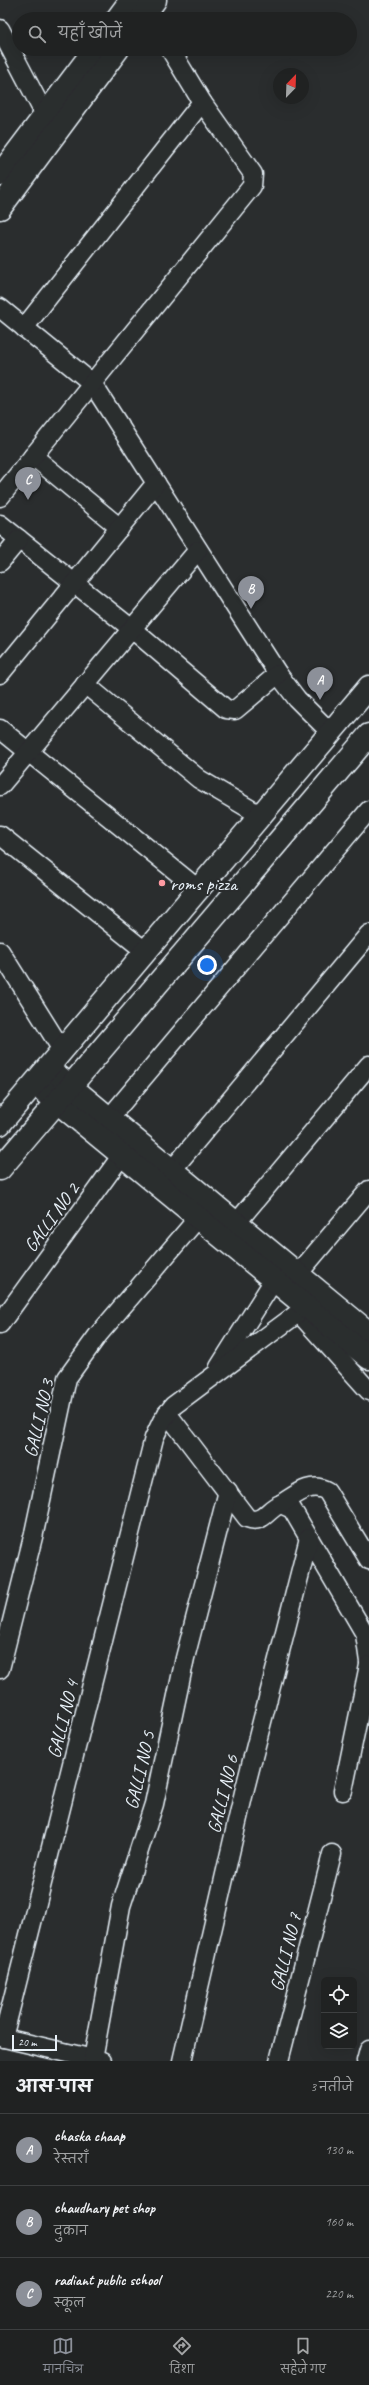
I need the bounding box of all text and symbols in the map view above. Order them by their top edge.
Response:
search box [12,12,357,56]
icon: search [26,23,48,45]
text: यहाँ खोजें [58,24,122,43]
north arrow [273,68,309,104]
pin: C [15,467,41,500]
pin: B [238,576,264,609]
pin: A [307,667,333,700]
place label: roms pizza [170,872,239,896]
marker: roms pizza [157,878,167,888]
your location [197,955,217,975]
street label: GALLI NO 2 [19,1177,86,1257]
street label: GALLI NO 3 [18,1375,60,1460]
street label: GALLI NO 4 [42,1675,85,1761]
street label: GALLI NO 5 [119,1727,161,1812]
street label: GALLI NO 6 [202,1751,245,1836]
street label: GALLI NO 7 [265,1909,308,1994]
map controls [321,1977,357,2049]
button: locate [321,1977,357,2013]
button: layers [321,2013,357,2049]
scale bar [12,2033,57,2052]
text: 20 m [18,2035,37,2049]
text: आस-पास [16,2076,92,2097]
text: 3 नतीजे [310,2079,353,2095]
text: chaska chaap [54,2127,125,2146]
text: A [26,2142,32,2158]
text: 130 m [325,2142,353,2158]
text: रेस्तराँ [54,2151,89,2167]
text: chaudhary pet shop [54,2199,155,2218]
text: B [26,2214,32,2230]
text: 160 m [325,2214,353,2230]
text: दुकान [54,2223,88,2239]
text: radiant public school [54,2271,160,2290]
text: C [26,2286,32,2302]
text: 220 m [325,2286,353,2302]
text: स्कूल [54,2295,85,2311]
tab: मानचित्र [43,2335,83,2381]
tab: दिशा [169,2335,194,2381]
tab: सहेजे गए [280,2335,326,2381]

